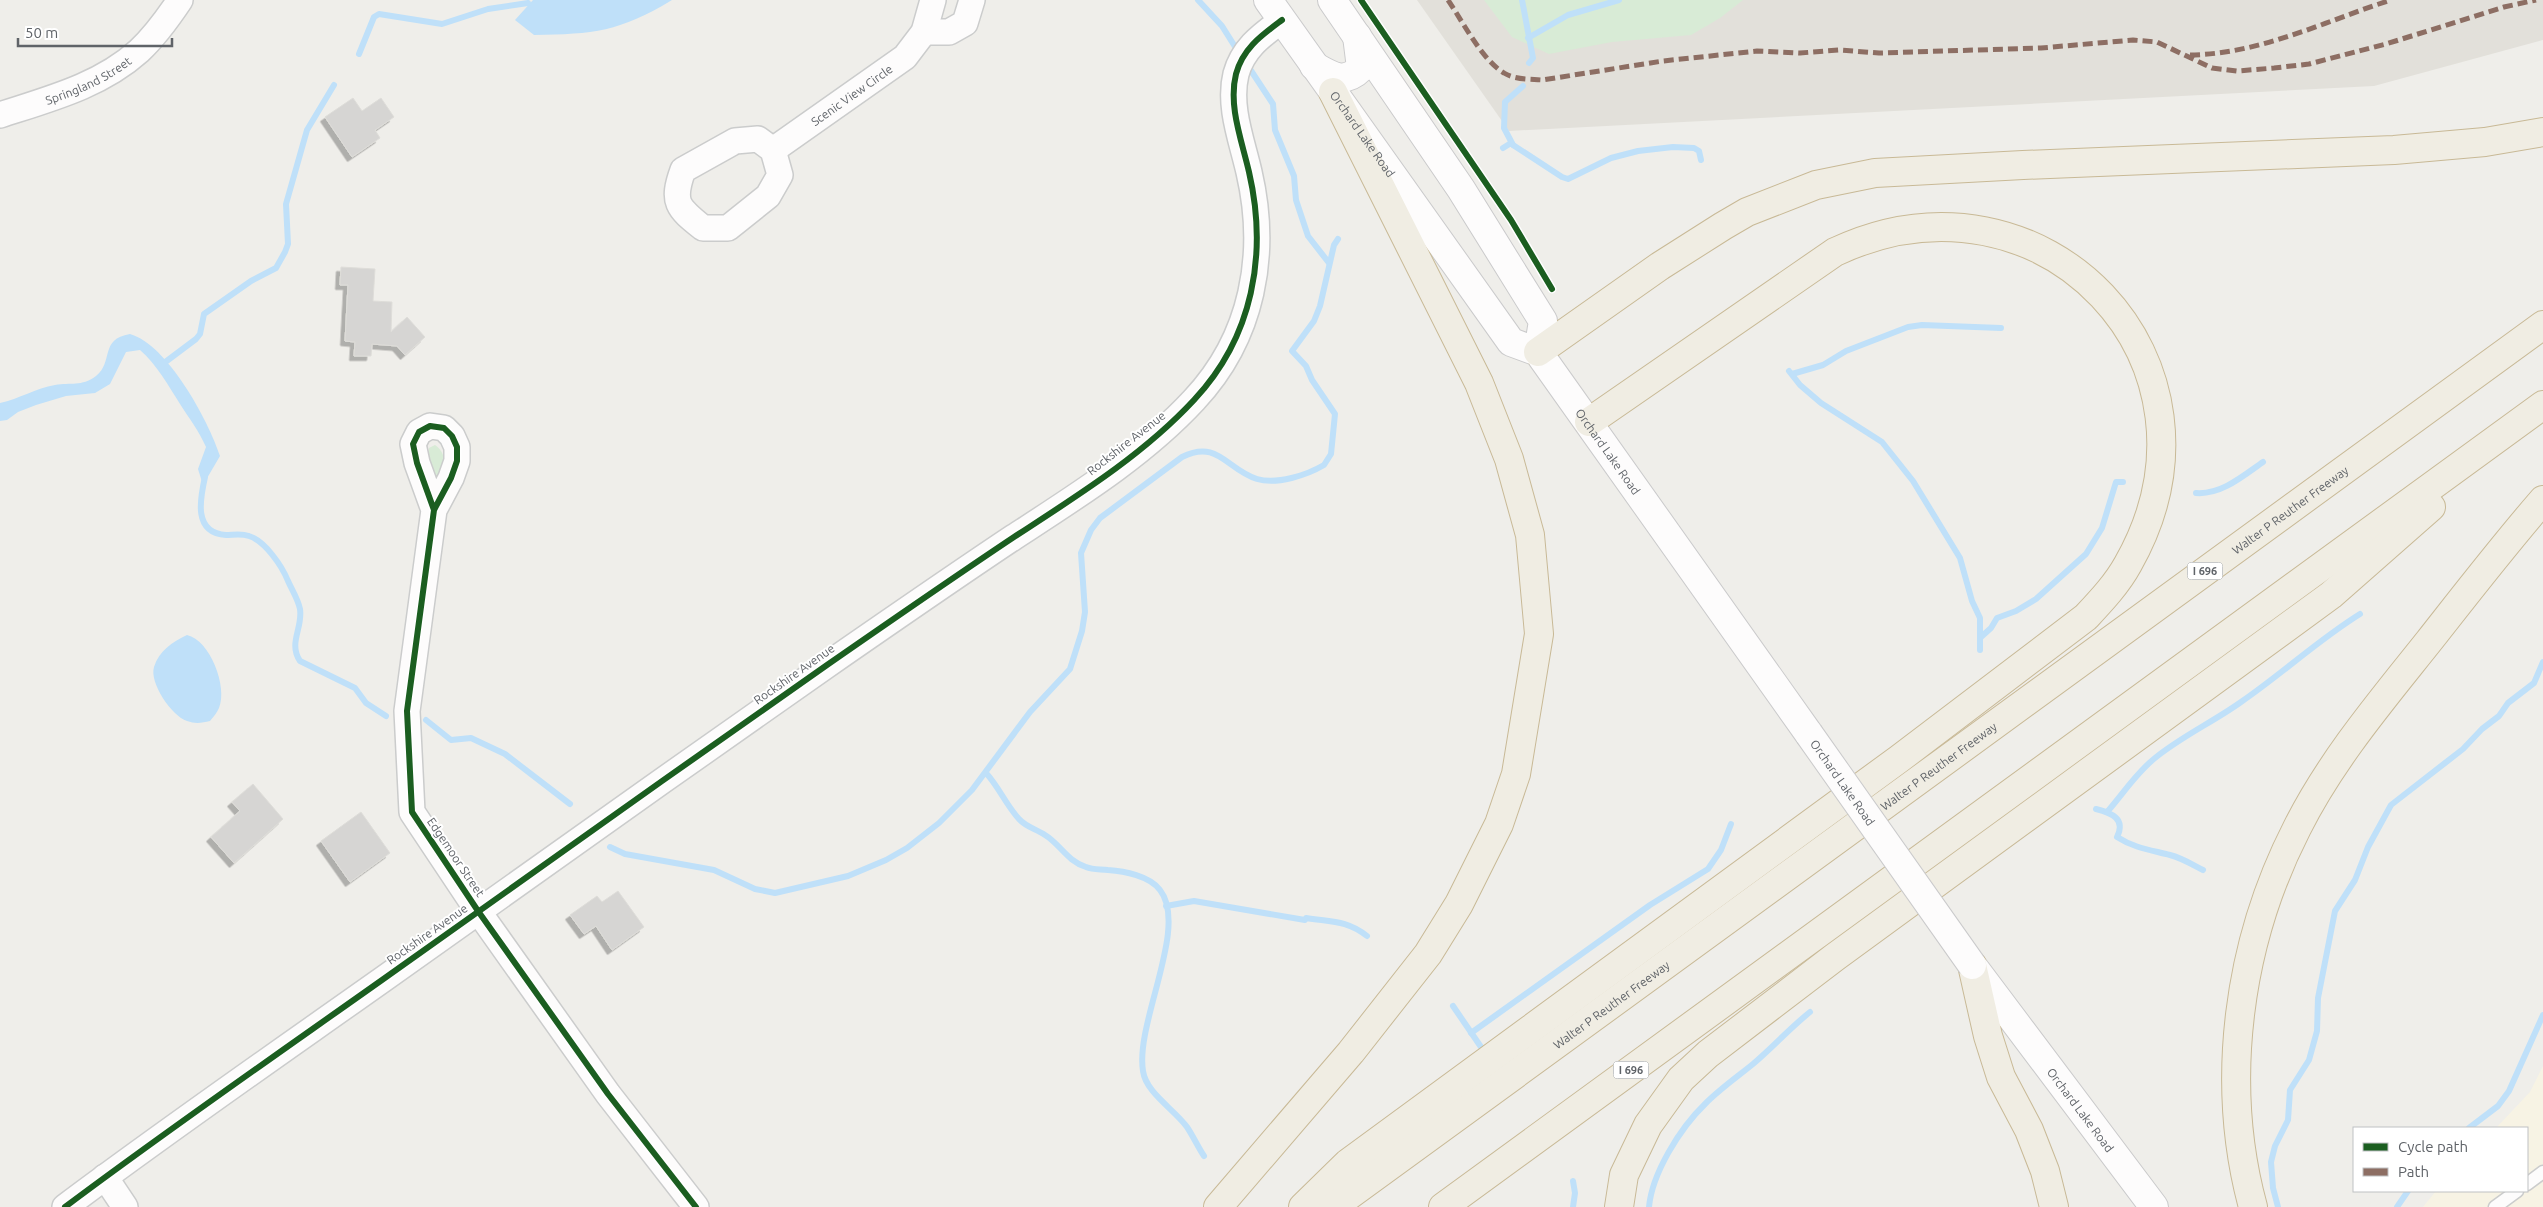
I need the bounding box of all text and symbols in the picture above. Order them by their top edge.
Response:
scale bar [18,15,171,47]
text: 50 m [25,24,58,41]
street label: Springland Street [44,54,134,106]
street label: Scenic View Circle [808,62,895,128]
street label: Orchard Lake Road [1328,88,1398,179]
street label: Orchard Lake Road [1574,406,1643,497]
street label: Rockshire Avenue [1084,408,1168,478]
street label: Walter P Reuther Freeway [2229,463,2351,556]
road number: I 696 [2188,562,2222,580]
street label: Rockshire Avenue [751,641,837,707]
street label: Walter P Reuther Freeway [1878,719,1999,812]
street label: Orchard Lake Road [1808,737,1878,828]
street label: Edgemoor Street [425,815,487,899]
street label: Rockshire Avenue [384,901,470,967]
street label: Walter P Reuther Freeway [1550,958,1672,1051]
road number: I 696 [1614,1062,1648,1078]
street label: Orchard Lake Road [2045,1065,2117,1154]
legend [2353,1127,2528,1192]
text: Cycle path [2398,1138,2468,1155]
text: Path [2398,1163,2429,1180]

